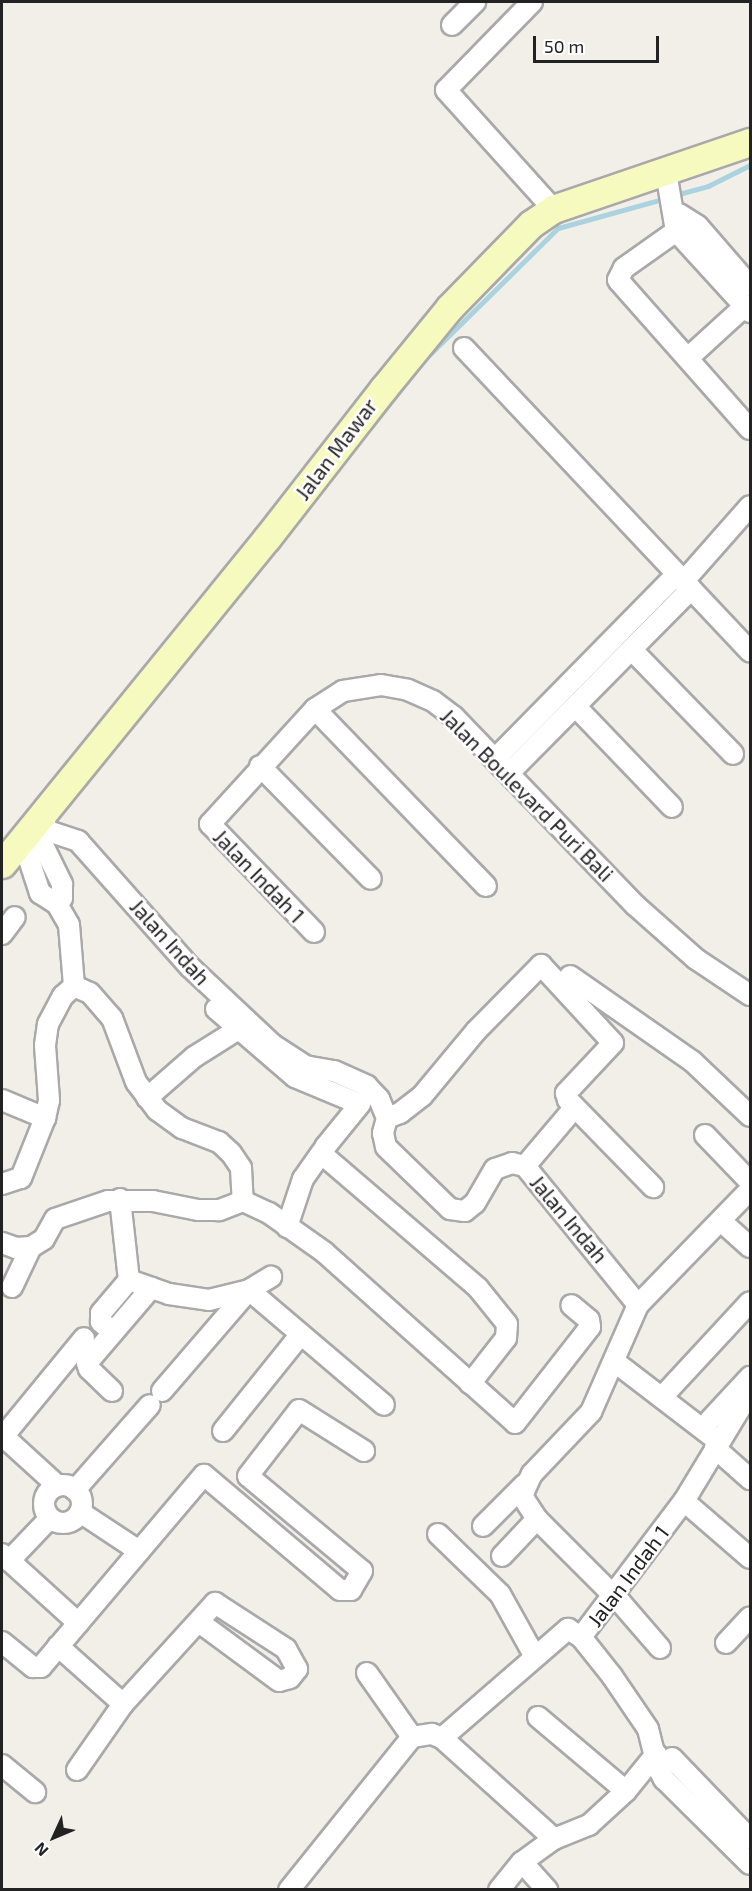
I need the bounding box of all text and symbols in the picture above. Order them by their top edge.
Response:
scale bar [536,24,662,62]
text: 50 m [544,35,584,57]
street label: Jalan Mawar [290,393,382,505]
street label: Jalan Boulevard Puri Bali [435,703,619,887]
street label: Jalan Indah 1 [208,824,310,928]
street label: Jalan Indah [125,894,215,990]
street label: Jalan Indah [525,1170,613,1268]
street label: Jalan Indah 1 [582,1521,674,1631]
north arrow [24,1807,84,1867]
text: N [30,1839,52,1861]

